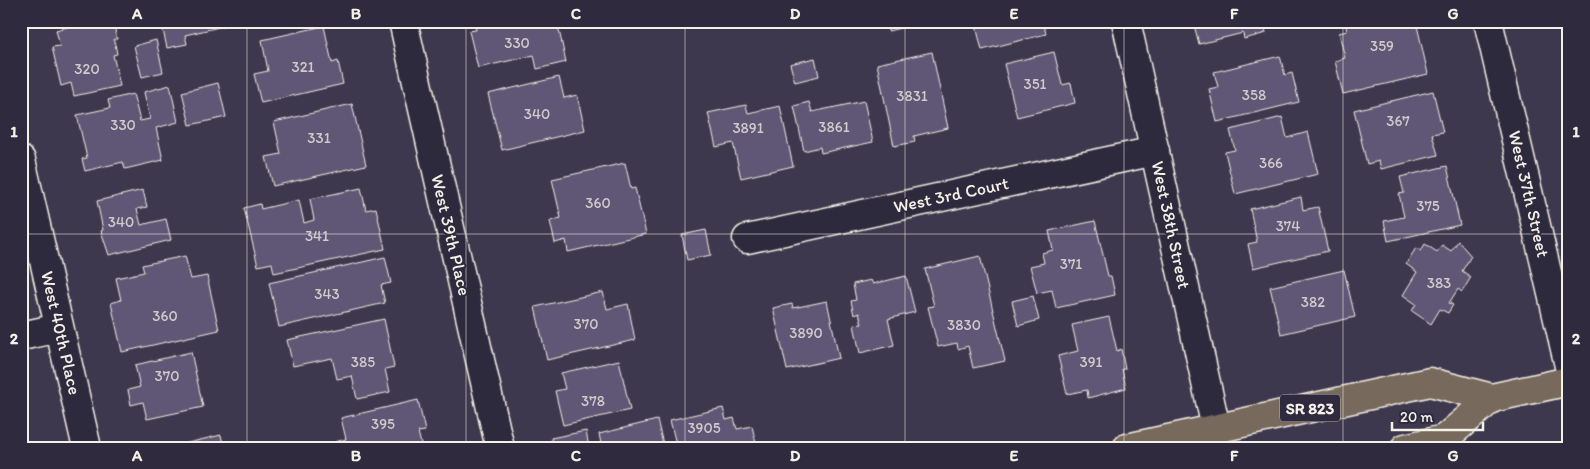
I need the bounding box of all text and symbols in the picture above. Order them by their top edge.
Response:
text: A [131,4,143,23]
text: B [351,4,362,23]
text: C [571,4,582,23]
text: D [790,4,801,23]
text: E [1010,4,1019,23]
text: F [1230,4,1239,23]
text: G [1447,4,1459,23]
house number: 330 [504,34,530,52]
house number: 359 [1370,37,1394,55]
house number: 321 [291,58,315,76]
house number: 320 [74,60,100,78]
house number: 351 [1023,75,1047,93]
house number: 358 [1242,86,1266,104]
house number: 3831 [896,87,928,105]
house number: 340 [524,105,550,123]
house number: 367 [1386,112,1410,130]
house number: 330 [110,116,136,134]
house number: 3861 [818,118,850,136]
house number: 3891 [732,119,764,137]
text: 1 [10,122,18,141]
text: 1 [1572,122,1580,141]
house number: 331 [307,129,331,147]
street label: West 37th Street [1504,129,1554,260]
house number: 366 [1259,154,1283,172]
street label: West 38th Street [1147,159,1195,291]
street label: West 39th Place [426,172,476,298]
street label: West 3rd Court [891,172,1011,218]
house number: 360 [585,194,611,212]
house number: 375 [1416,197,1440,215]
house number: 340 [108,213,134,231]
house number: 374 [1276,217,1300,235]
house number: 341 [305,227,329,245]
house number: 371 [1060,255,1082,273]
street label: West 40th Place [36,269,86,397]
house number: 383 [1427,274,1451,292]
house number: 343 [314,285,340,303]
house number: 382 [1301,293,1325,311]
house number: 360 [152,307,178,325]
house number: 370 [574,315,598,333]
house number: 3830 [947,316,981,334]
house number: 3890 [789,324,823,342]
text: 2 [10,329,19,348]
text: 2 [1572,329,1581,348]
house number: 385 [351,353,375,371]
house number: 391 [1080,353,1103,371]
house number: 370 [155,367,179,385]
house number: 378 [581,392,605,410]
road number: SR 823 [1280,394,1340,422]
scale bar [1392,399,1484,431]
text: 20 m [1400,408,1434,426]
house number: 395 [371,415,395,433]
house number: 3905 [687,419,721,437]
text: A [131,446,143,465]
text: B [351,446,362,465]
text: C [571,446,582,465]
text: D [790,446,801,465]
text: E [1010,446,1019,465]
text: F [1230,446,1239,465]
text: G [1447,446,1459,465]

